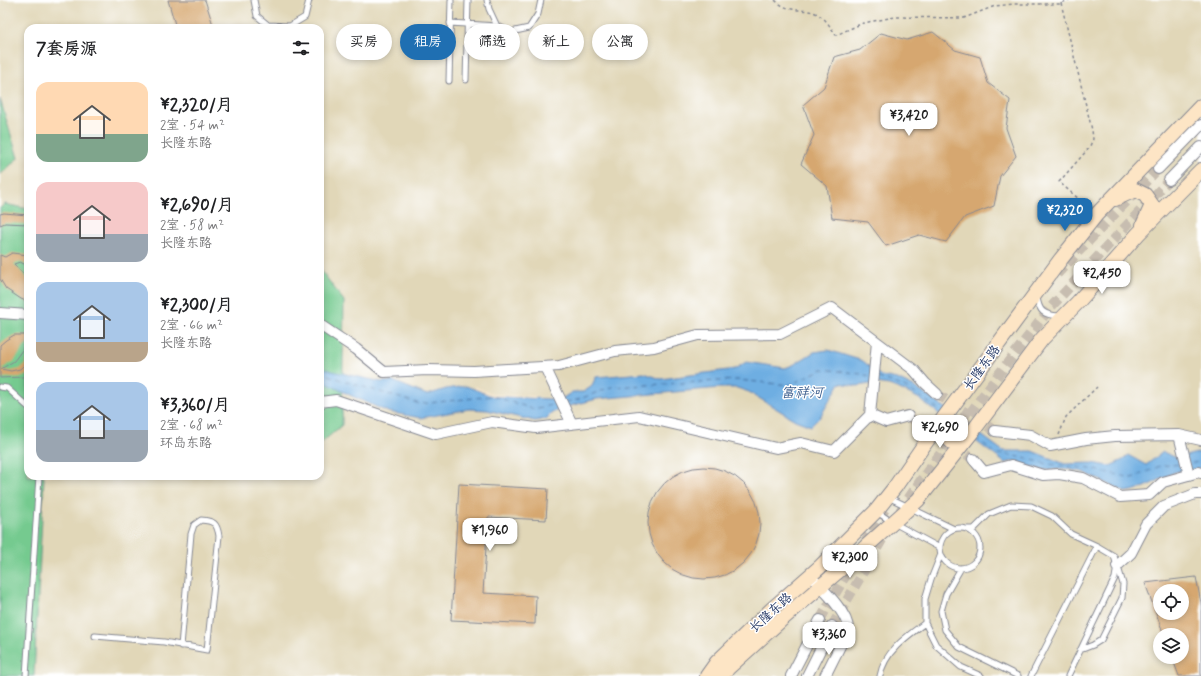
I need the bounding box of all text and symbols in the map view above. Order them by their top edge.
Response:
chip: 买房 [336,24,392,60]
chip: 租房 [400,24,456,60]
chip: 筛选 [464,24,520,60]
chip: 新上 [528,24,584,60]
chip: 公寓 [592,24,648,60]
icon: filters [290,37,312,59]
text: 7套房源 [36,38,97,60]
text: ¥2,320/月 [160,94,233,116]
icon: home [68,98,116,146]
pin: ¥3,420 [876,103,942,137]
text: ¥3,420 [889,107,929,124]
text: 2室 · 54 m² [160,117,225,134]
text: 长隆东路 [160,135,212,152]
text: ¥2,690/月 [160,194,234,216]
icon: home [68,198,116,246]
pin: ¥2,320 [1032,198,1098,232]
text: ¥2,320 [1046,202,1084,219]
text: 2室 · 58 m² [160,217,224,234]
text: 长隆东路 [160,235,212,252]
pin: ¥2,450 [1069,261,1135,295]
text: ¥2,450 [1082,265,1122,282]
text: ¥2,300/月 [160,294,233,316]
icon: home [68,298,116,346]
text: 2室 · 66 m² [160,317,223,334]
text: 长隆东路 [160,335,212,352]
street label: 长隆东路 [960,342,1004,394]
water label: 富祥河 [781,384,825,402]
text: ¥3,360/月 [160,394,230,416]
icon: home [68,398,116,446]
pin: ¥2,690 [907,415,973,449]
text: 2室 · 68 m² [160,417,223,434]
text: ¥2,690 [921,419,959,436]
text: 环岛东路 [160,435,212,452]
pin: ¥1,960 [457,518,523,552]
text: ¥1,960 [471,522,509,539]
pin: ¥2,300 [817,545,883,579]
text: ¥2,300 [831,549,869,566]
map controls [1153,584,1189,664]
button: locate [1153,584,1189,620]
street label: 长隆东路 [746,589,796,637]
pin: ¥3,360 [796,622,862,656]
text: ¥3,360 [811,626,847,643]
button: layers [1153,628,1189,664]

